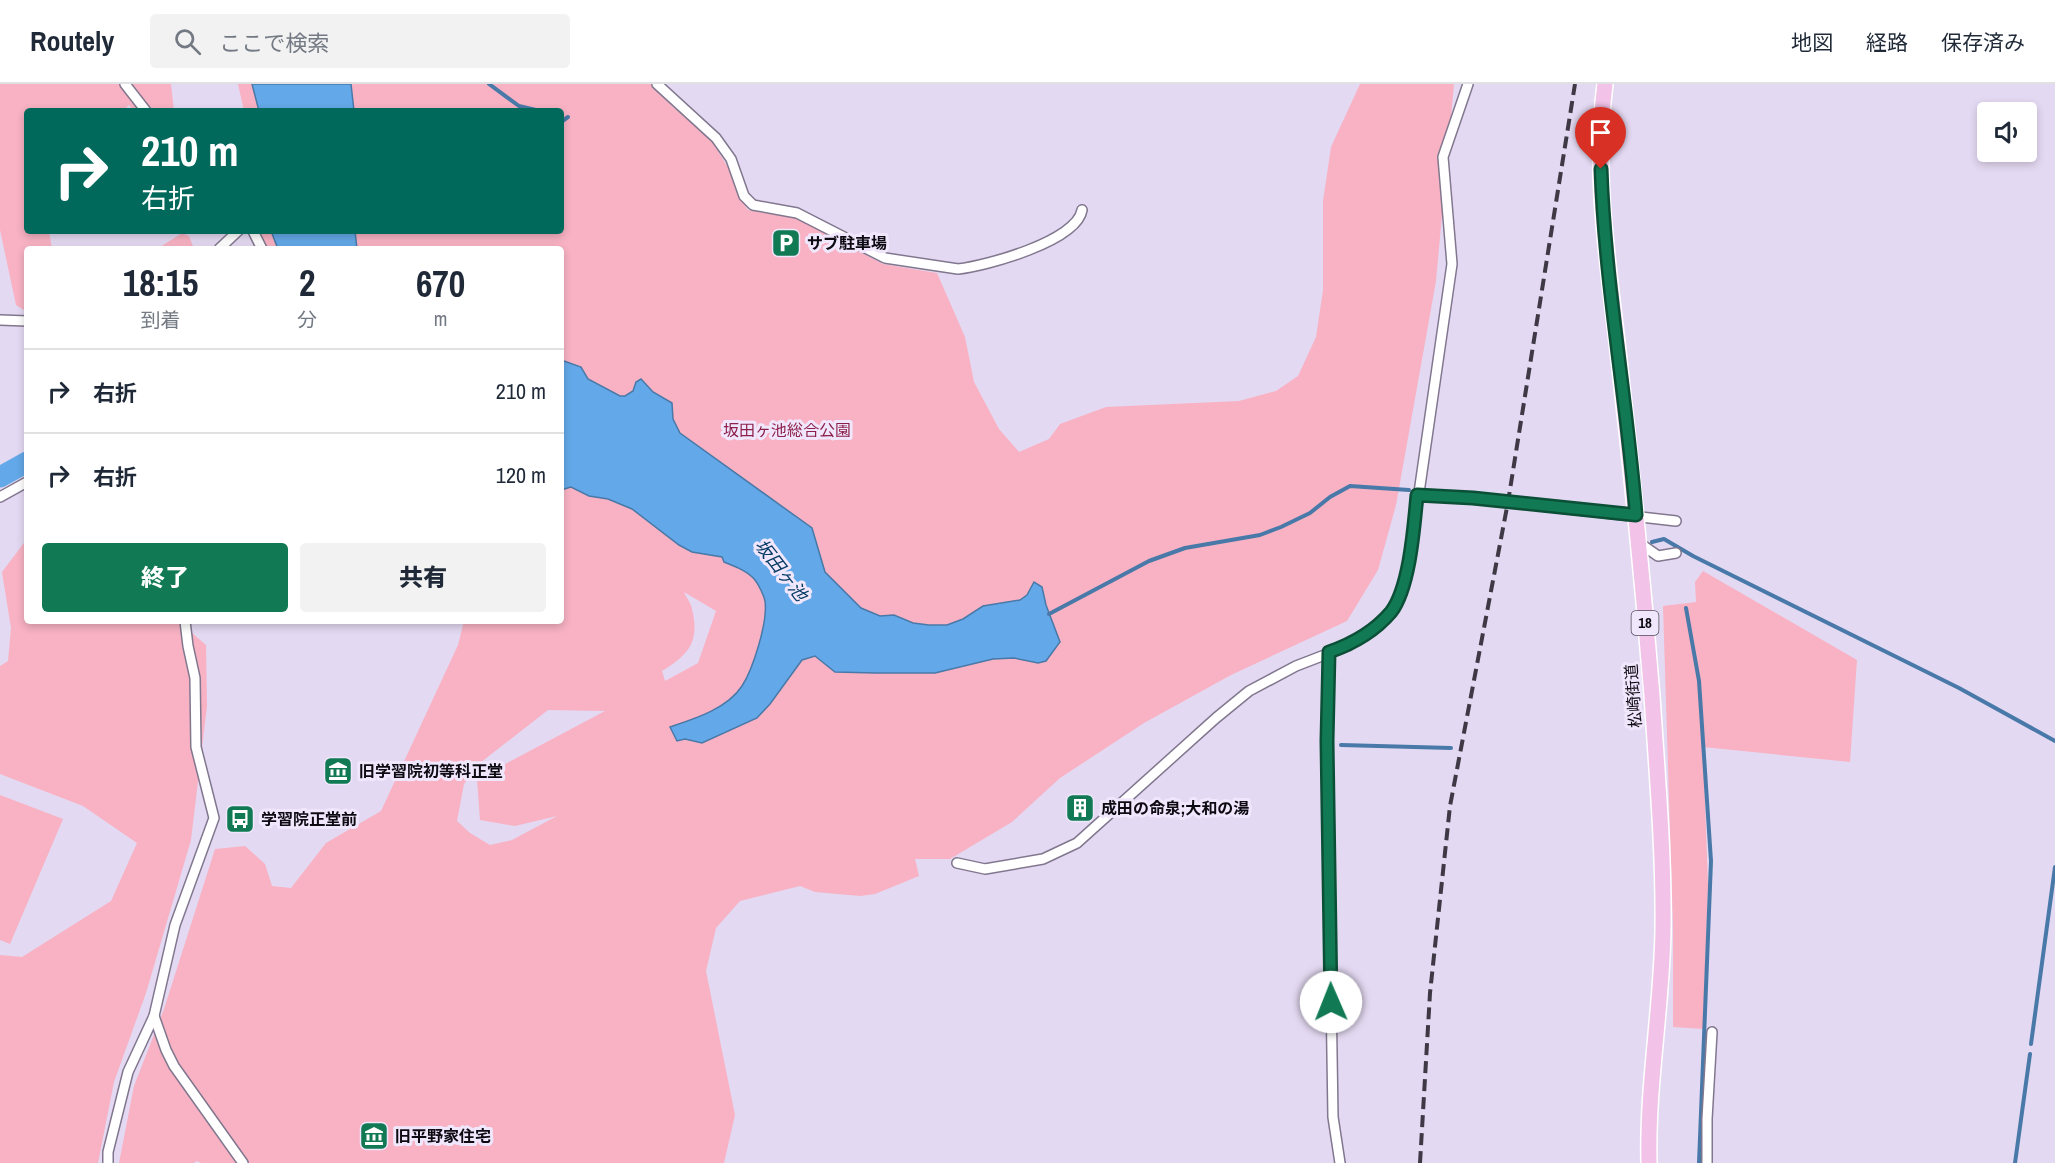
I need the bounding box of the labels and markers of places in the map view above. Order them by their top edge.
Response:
pin [1575,107,1626,169]
parking icon: サブ駐車場 [770,227,802,259]
place label: サブ駐車場 [807,232,887,254]
museum icon: 旧学習院初等科正堂 [322,755,354,787]
place label: 旧学習院初等科正堂 [359,760,503,782]
building icon: 成田の命泉;大和の湯 [1064,792,1096,824]
place label: 成田の命泉;大和の湯 [1101,797,1249,819]
bus stop icon: 学習院正堂前 [224,803,256,835]
place label: 学習院正堂前 [261,808,357,830]
museum icon: 旧平野家住宅 [358,1120,390,1152]
place label: 旧平野家住宅 [395,1125,491,1147]

